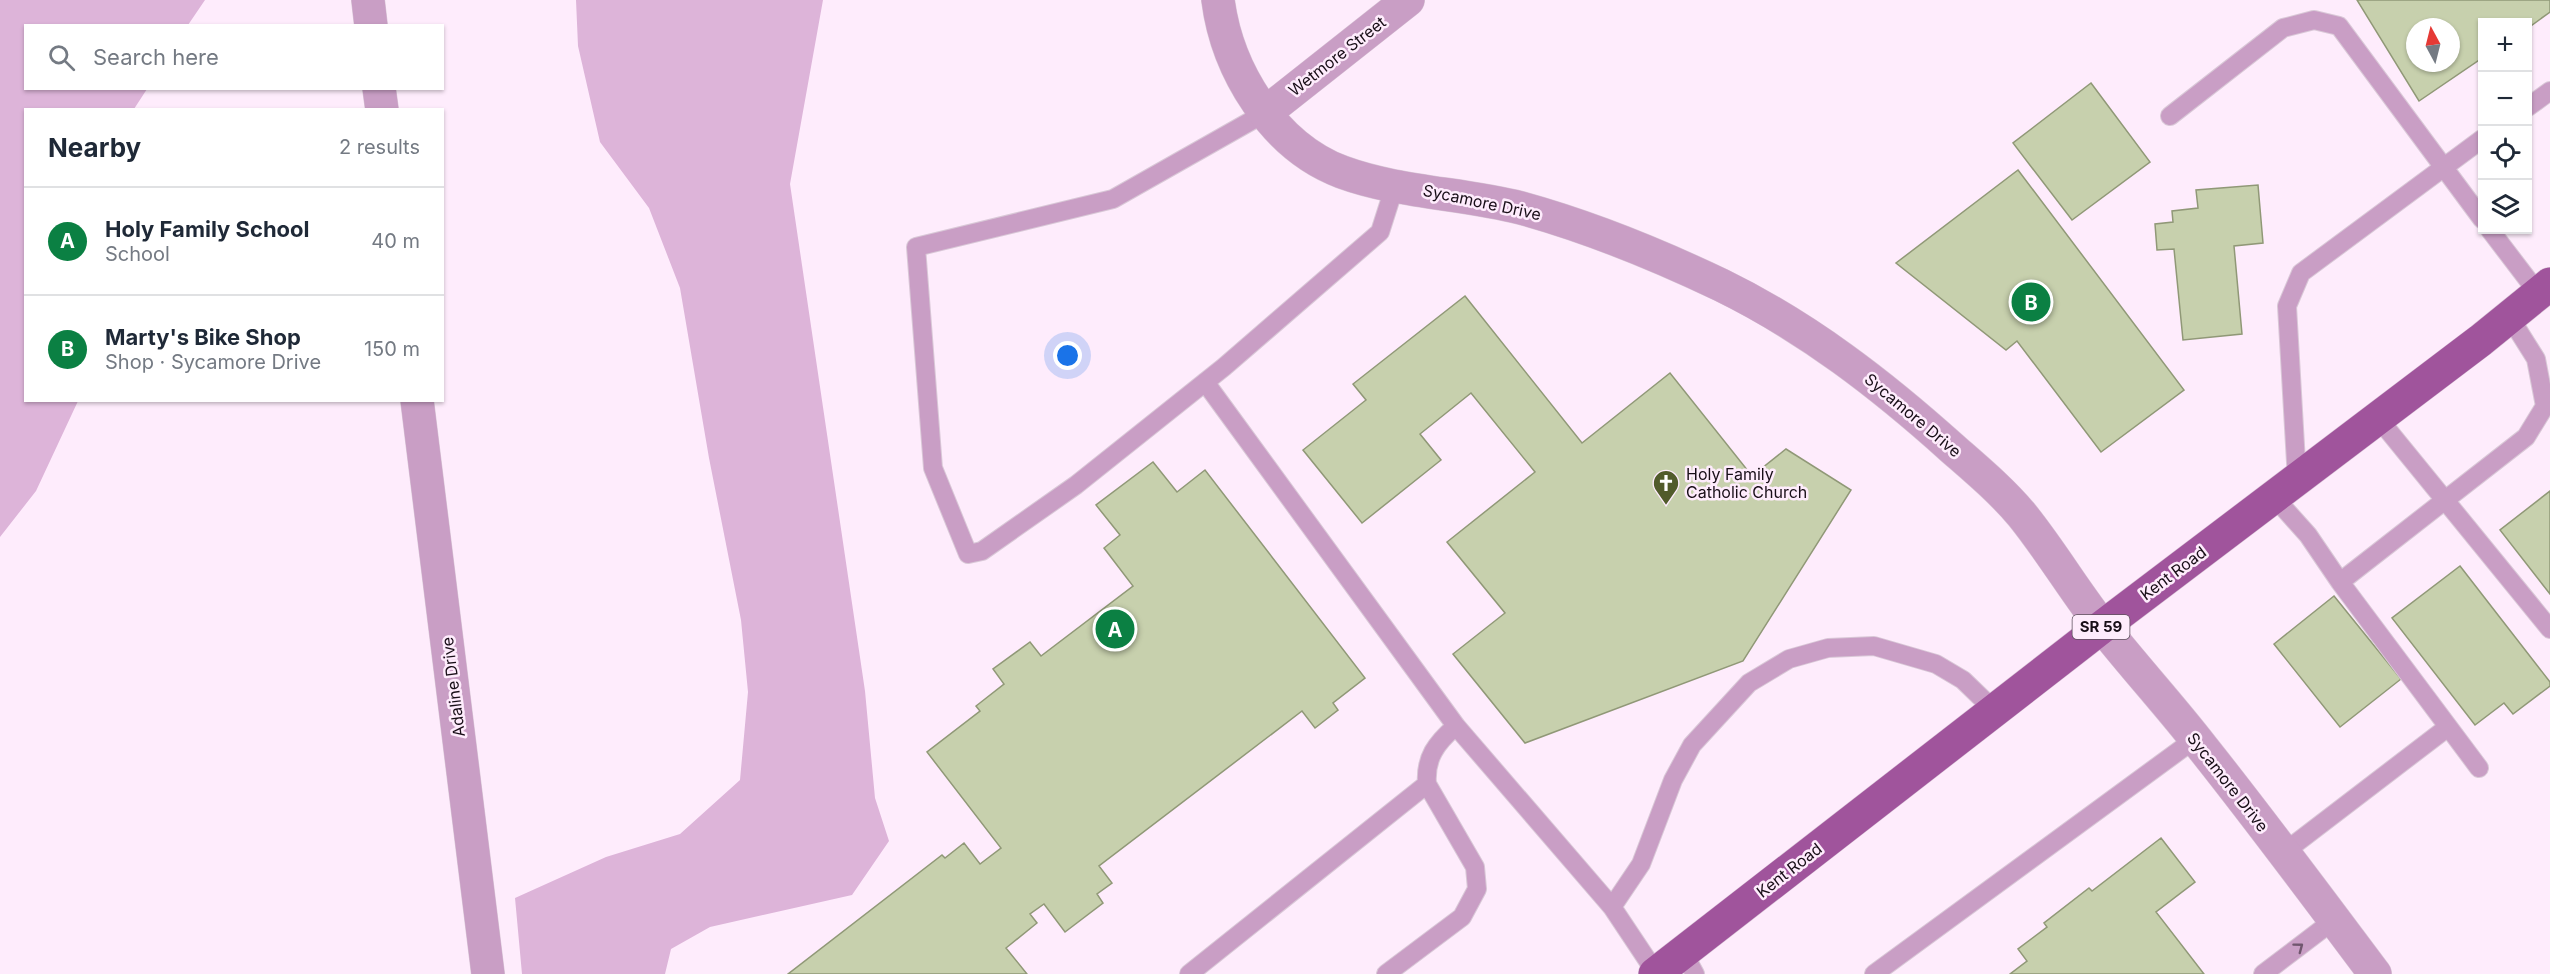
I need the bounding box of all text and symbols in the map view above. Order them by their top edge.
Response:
street label: Wetmore Street [1284,12,1390,100]
north arrow [2406,18,2460,72]
map controls [2478,18,2532,234]
button: + [2478,18,2532,72]
search box [24,24,444,90]
icon: search [45,41,78,74]
text: Search here [93,44,219,70]
button: − [2478,72,2532,126]
button: locate [2478,126,2532,180]
text: Nearby [48,132,141,163]
text: 2 results [339,135,420,159]
street label: Sycamore Drive [1421,180,1543,224]
button: layers [2478,180,2532,234]
text: Holy Family School [105,216,310,242]
text: A [60,229,75,253]
text: 40 m [371,229,420,253]
text: School [105,242,170,266]
pin: B [2012,280,2050,324]
text: Marty's Bike Shop [105,324,301,350]
text: B [61,337,74,361]
text: 150 m [364,337,420,361]
your location [1053,341,1082,370]
text: Shop · Sycamore Drive [105,350,321,374]
street label: Sycamore Drive [1861,369,1965,461]
place label: Holy Family Catholic Church [1686,464,1807,502]
church icon: Holy Family Catholic Church [1651,468,1681,506]
street label: Kent Road [2136,542,2210,604]
pin: A [1096,606,1134,652]
road number: SR 59 [2072,615,2130,639]
street label: Adaline Drive [437,636,469,738]
street label: Sycamore Drive [2183,729,2273,835]
street label: Kent Road [1752,838,1826,902]
one-way arrow [2292,943,2303,954]

